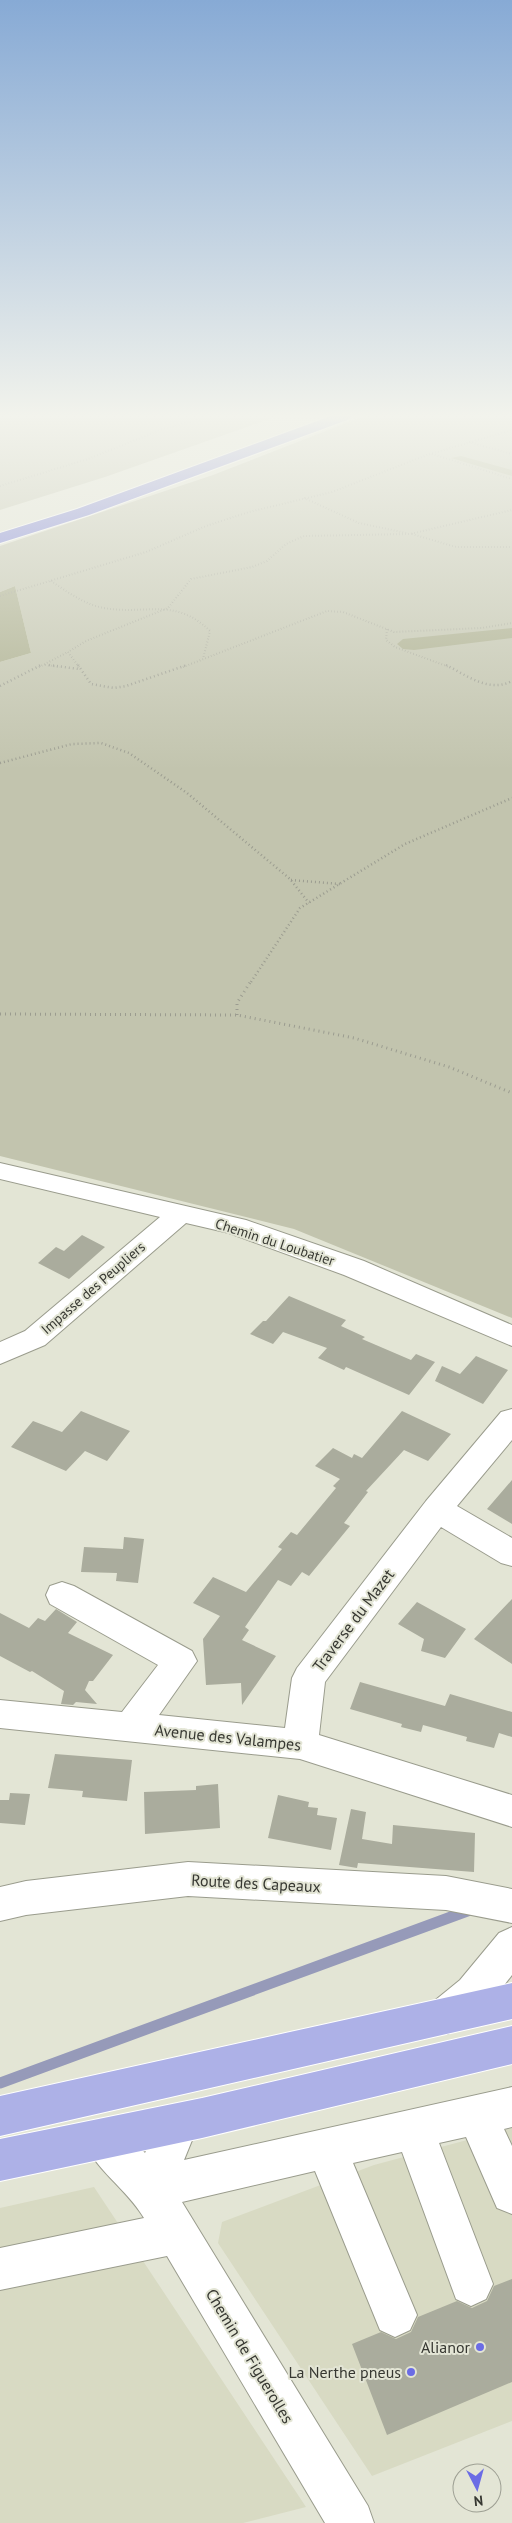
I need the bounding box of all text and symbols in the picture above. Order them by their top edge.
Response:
street label: Chemin du Loubatier [213,1214,337,1270]
street label: Impasse des Peupliers [37,1238,149,1338]
street label: Traverse du Mazet [308,1564,398,1675]
street label: Avenue des Valampes [154,1719,302,1755]
street label: Route des Capeaux [191,1870,321,1896]
street label: Chemin de Figuerolles [202,2285,298,2427]
place label: Alianor [421,2337,471,2357]
marker: Alianor [474,2341,486,2353]
place label: La Nerthe pneus [289,2362,401,2382]
marker: La Nerthe pneus [405,2366,417,2378]
north arrow [452,2463,502,2513]
text: N [473,2491,484,2510]

